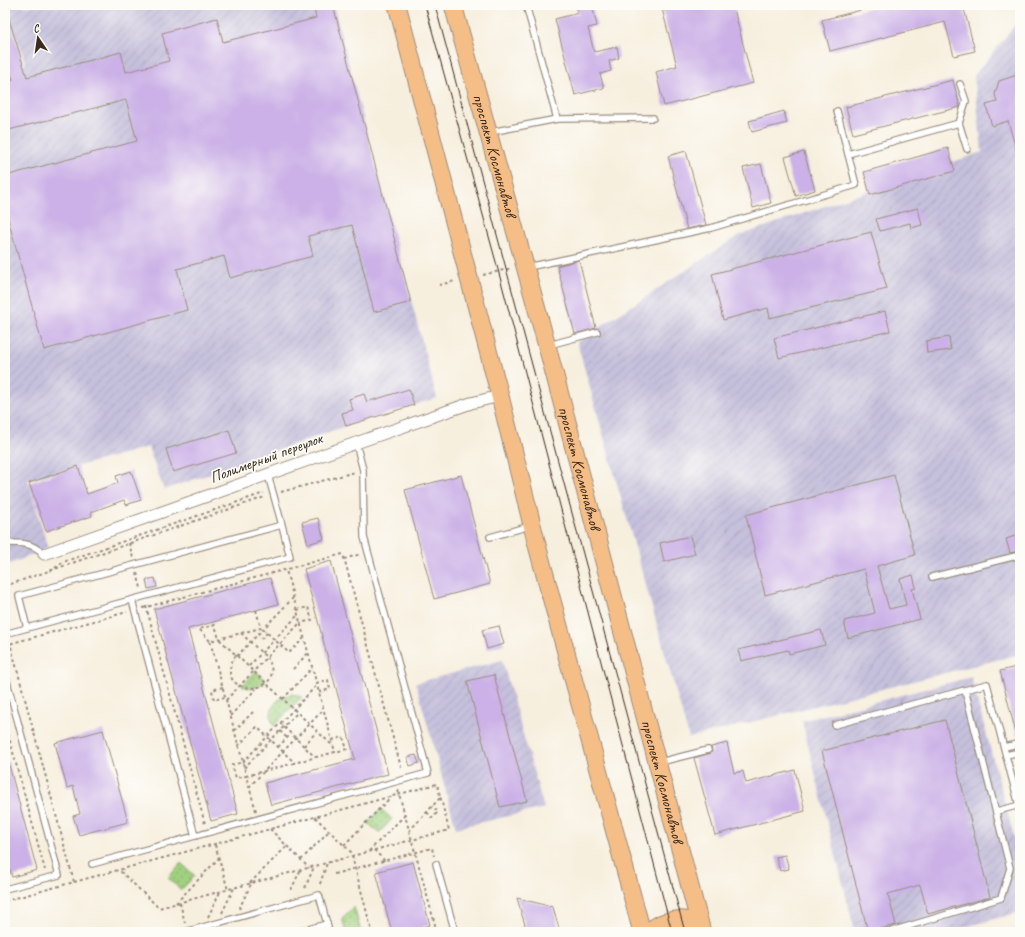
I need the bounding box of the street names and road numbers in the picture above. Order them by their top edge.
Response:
street label: проспект Космонавтов [468,92,522,222]
street label: проспект Космонавтов [553,404,606,535]
street label: Полимерный переулок [207,428,327,488]
street label: проспект Космонавтов [636,718,689,848]

